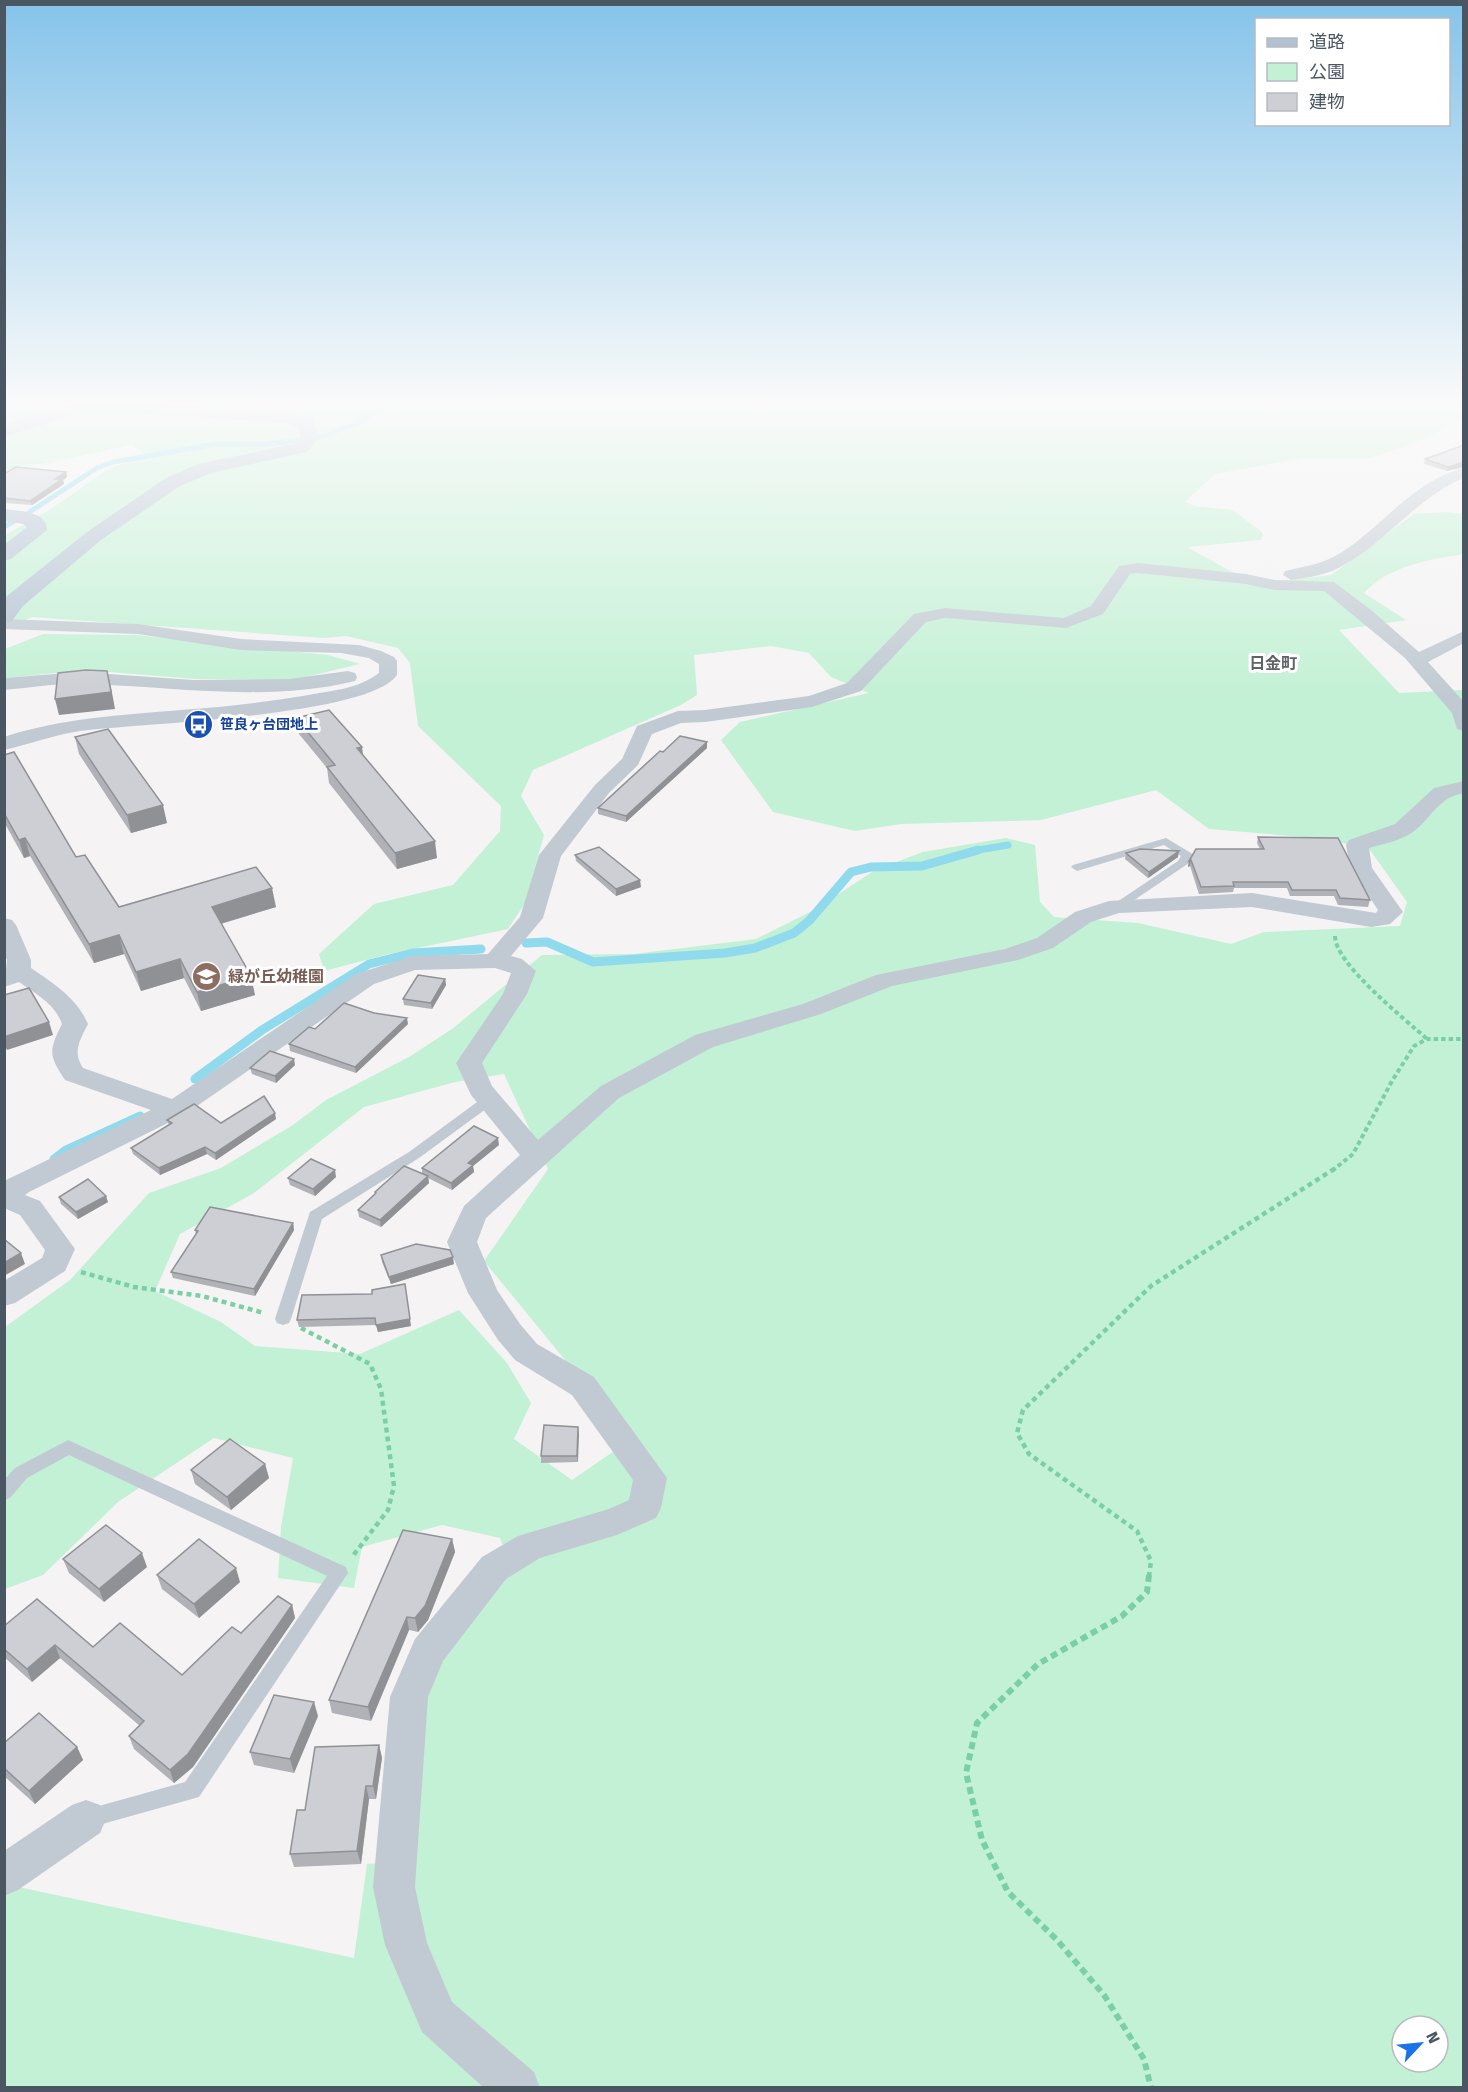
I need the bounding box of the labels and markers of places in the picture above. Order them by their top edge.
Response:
bus stop icon: 笹良ヶ台団地上 [183,708,215,740]
place label: 笹良ヶ台団地上 [220,716,318,733]
school or university icon: 緑が丘幼稚園 [191,960,223,992]
place label: 緑が丘幼稚園 [228,967,324,986]

